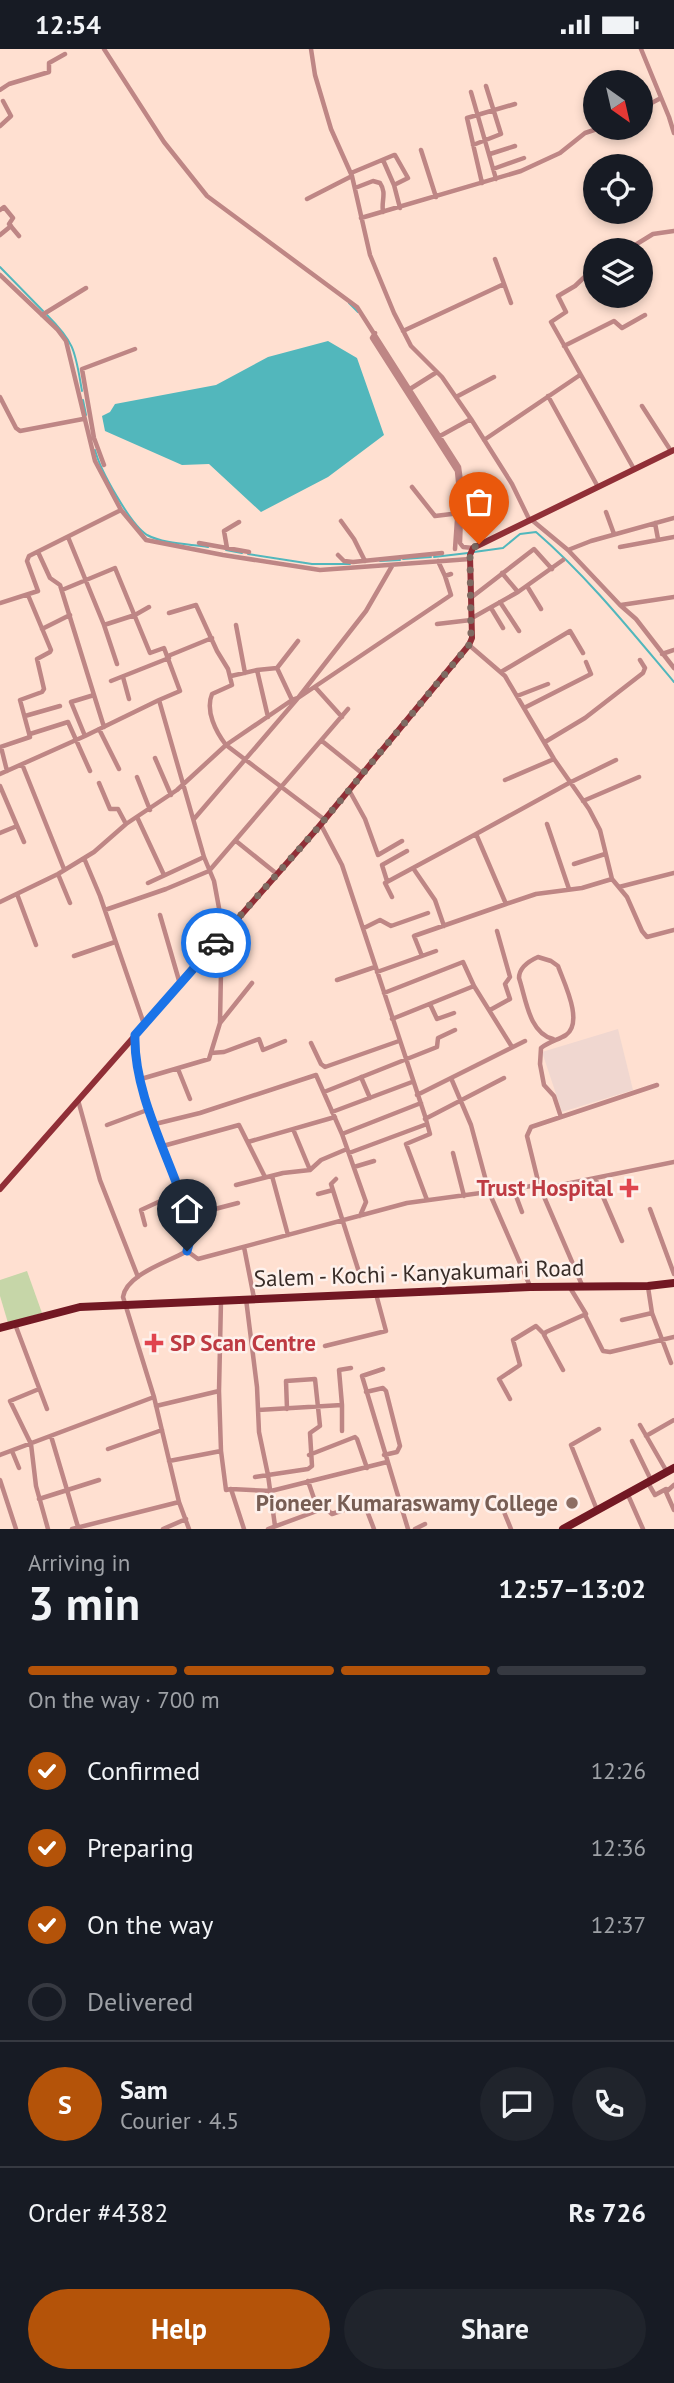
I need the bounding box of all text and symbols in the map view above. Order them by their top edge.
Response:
text: 12:54 [35,8,101,41]
north arrow [583,70,653,140]
map controls [583,70,653,308]
button: locate [583,154,653,224]
button: layers [583,238,653,308]
pin [449,472,509,544]
icon: bag [460,483,498,521]
courier [181,908,251,978]
icon: car [197,924,235,962]
place label: Trust Hospital [477,1173,613,1202]
marker: Trust Hospital [619,1178,639,1198]
pin [157,1179,217,1251]
icon: home [168,1190,206,1228]
street label: Salem - Kochi - Kanyakumari Road [253,1252,585,1293]
place label: SP Scan Centre [170,1328,316,1357]
marker: SP Scan Centre [144,1333,164,1353]
place label: Pioneer Kumaraswamy College [256,1488,558,1517]
marker: Pioneer Kumaraswamy College [564,1495,580,1511]
text: Arriving in [28,1548,130,1577]
text: 12:57–13:02 [499,1572,646,1605]
text: 3 min [28,1573,140,1633]
text: On the way · 700 m [28,1685,220,1714]
icon: check [28,1752,66,1790]
text: Confirmed [87,1754,200,1787]
text: 12:26 [591,1756,646,1785]
icon: check [28,1829,66,1867]
text: Preparing [87,1831,194,1864]
text: 12:36 [591,1833,646,1862]
icon: check [28,1906,66,1944]
text: On the way [87,1908,213,1941]
text: 12:37 [591,1910,646,1939]
text: Delivered [87,1985,193,2018]
button: chat [480,2067,554,2141]
button: phone [572,2067,646,2141]
text: Sam [120,2073,168,2106]
text: S [58,2088,72,2121]
text: Courier · 4.5 [120,2106,239,2135]
text: Order #4382 [28,2196,168,2229]
text: Rs 726 [569,2196,646,2229]
button: Help [28,2289,330,2369]
button: Share [344,2289,646,2369]

